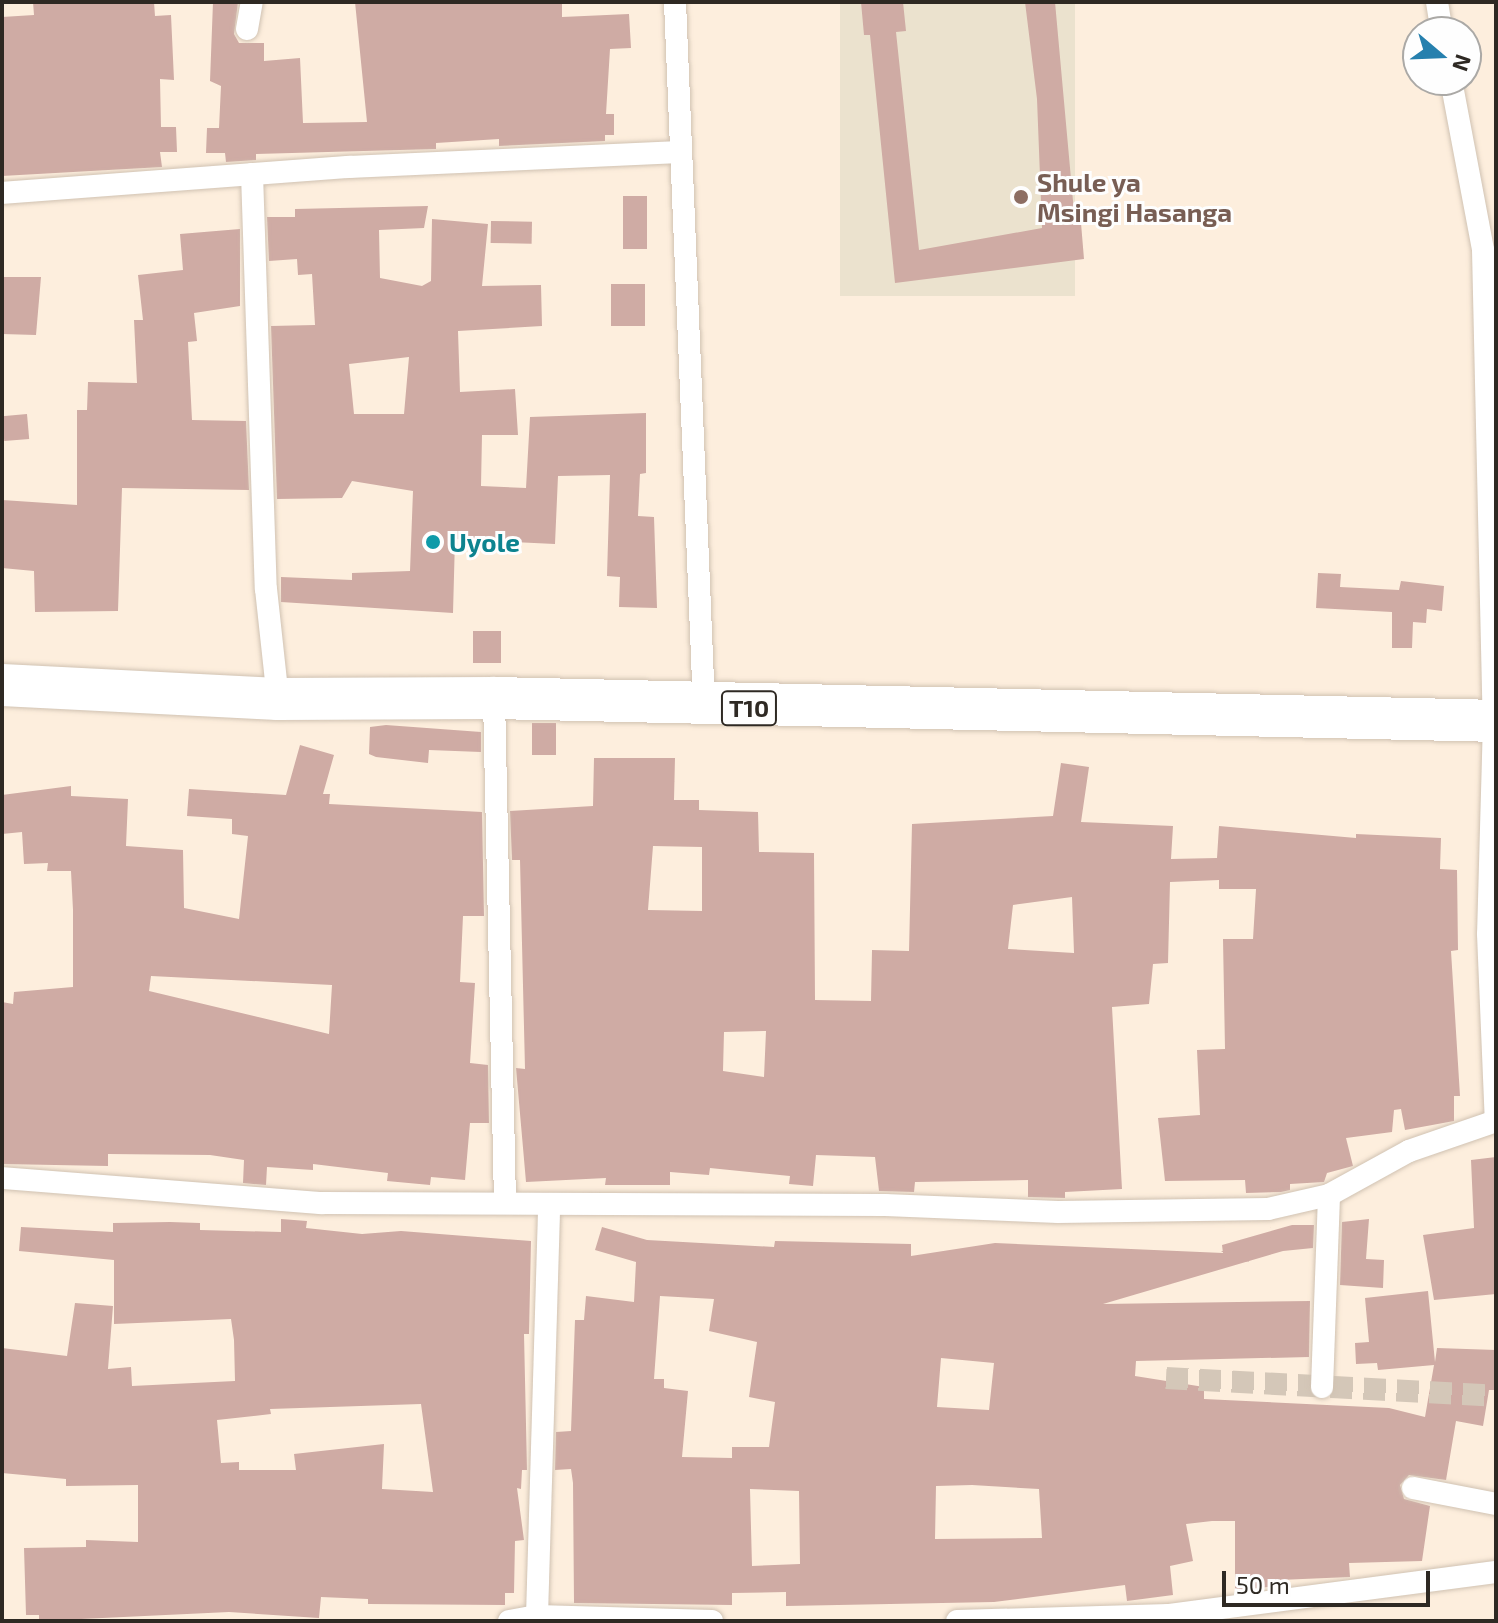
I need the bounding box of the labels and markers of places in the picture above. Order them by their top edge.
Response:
place label: Shule ya Msingi Hasanga [1037,166,1232,228]
marker: Shule ya Msingi Hasanga [1012,188,1030,206]
place label: Uyole [449,526,520,558]
marker: Uyole [424,533,442,551]

